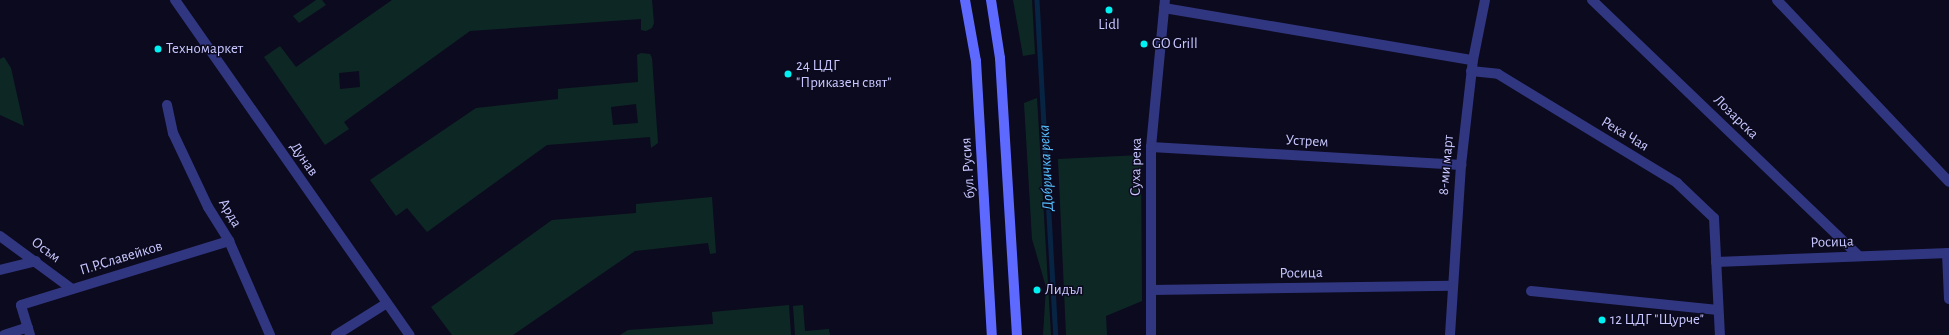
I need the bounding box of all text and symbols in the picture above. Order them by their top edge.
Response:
marker: Lidl [1104,5,1114,15]
place label: Lidl [1098,16,1120,34]
place label: GO Grill [1152,35,1198,53]
marker: GO Grill [1139,39,1149,49]
place label: Техномаркет [166,40,243,58]
marker: Техномаркет [153,44,163,54]
place label: 24 ЦДГ "Приказен свят" [796,56,891,91]
marker: 24 ЦДГ "Приказен свят" [783,69,793,79]
street label: Лозарска [1710,91,1762,143]
street label: Река Чая [1598,113,1652,155]
water label: Добричка река [1034,124,1058,212]
street label: Устрем [1285,131,1329,151]
street label: 8-ми март [1434,134,1458,196]
street label: бул. Русия [957,137,979,199]
street label: Дунав [286,138,322,180]
street label: Суха река [1126,138,1146,196]
street label: Арда [214,195,246,231]
street label: Росица [1810,232,1854,252]
street label: Осъм [28,233,64,267]
street label: П.Р.Славейков [78,237,164,279]
street label: Росица [1279,264,1323,282]
place label: Лидъл [1045,281,1083,299]
marker: Лидъл [1032,285,1042,295]
place label: 12 ЦДГ "Щурче" [1610,311,1704,329]
marker: 12 ЦДГ "Щурче" [1597,315,1607,325]

